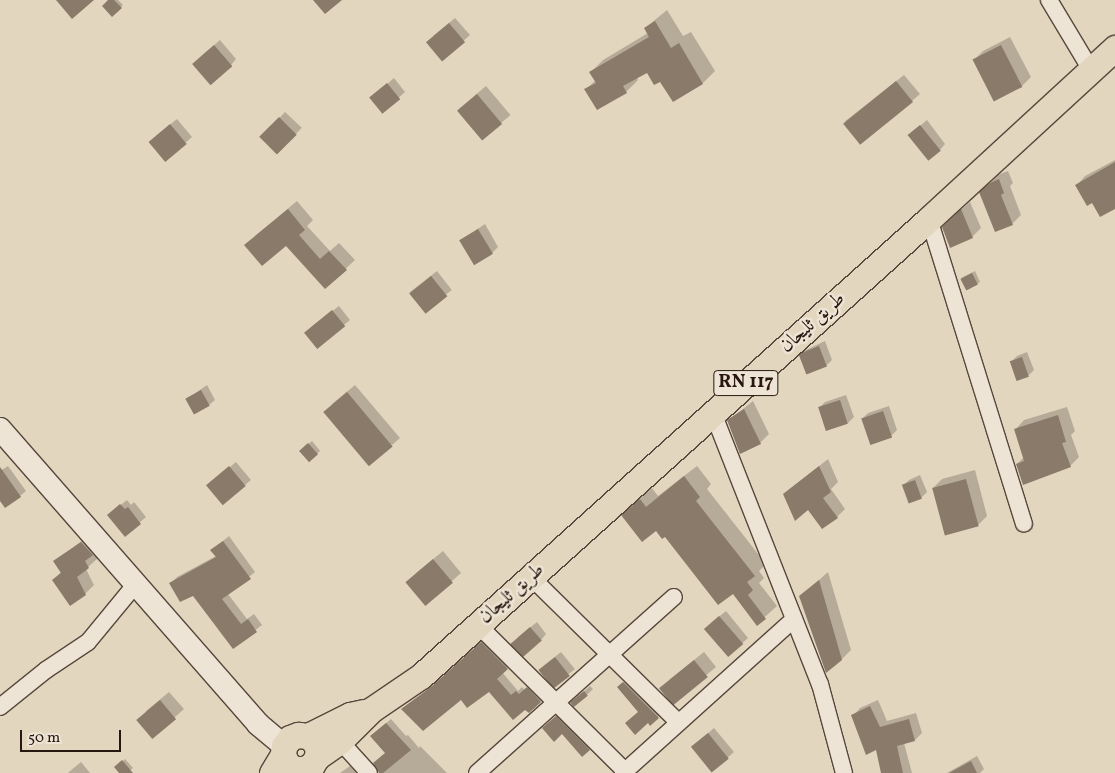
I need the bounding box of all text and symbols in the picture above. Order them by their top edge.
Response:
street label: طريق ثليجان [775,287,851,359]
road number: RN 117 [712,366,780,399]
street label: طريق ثليجان [474,558,550,630]
scale bar [22,720,124,752]
text: 50 m [28,728,60,749]

